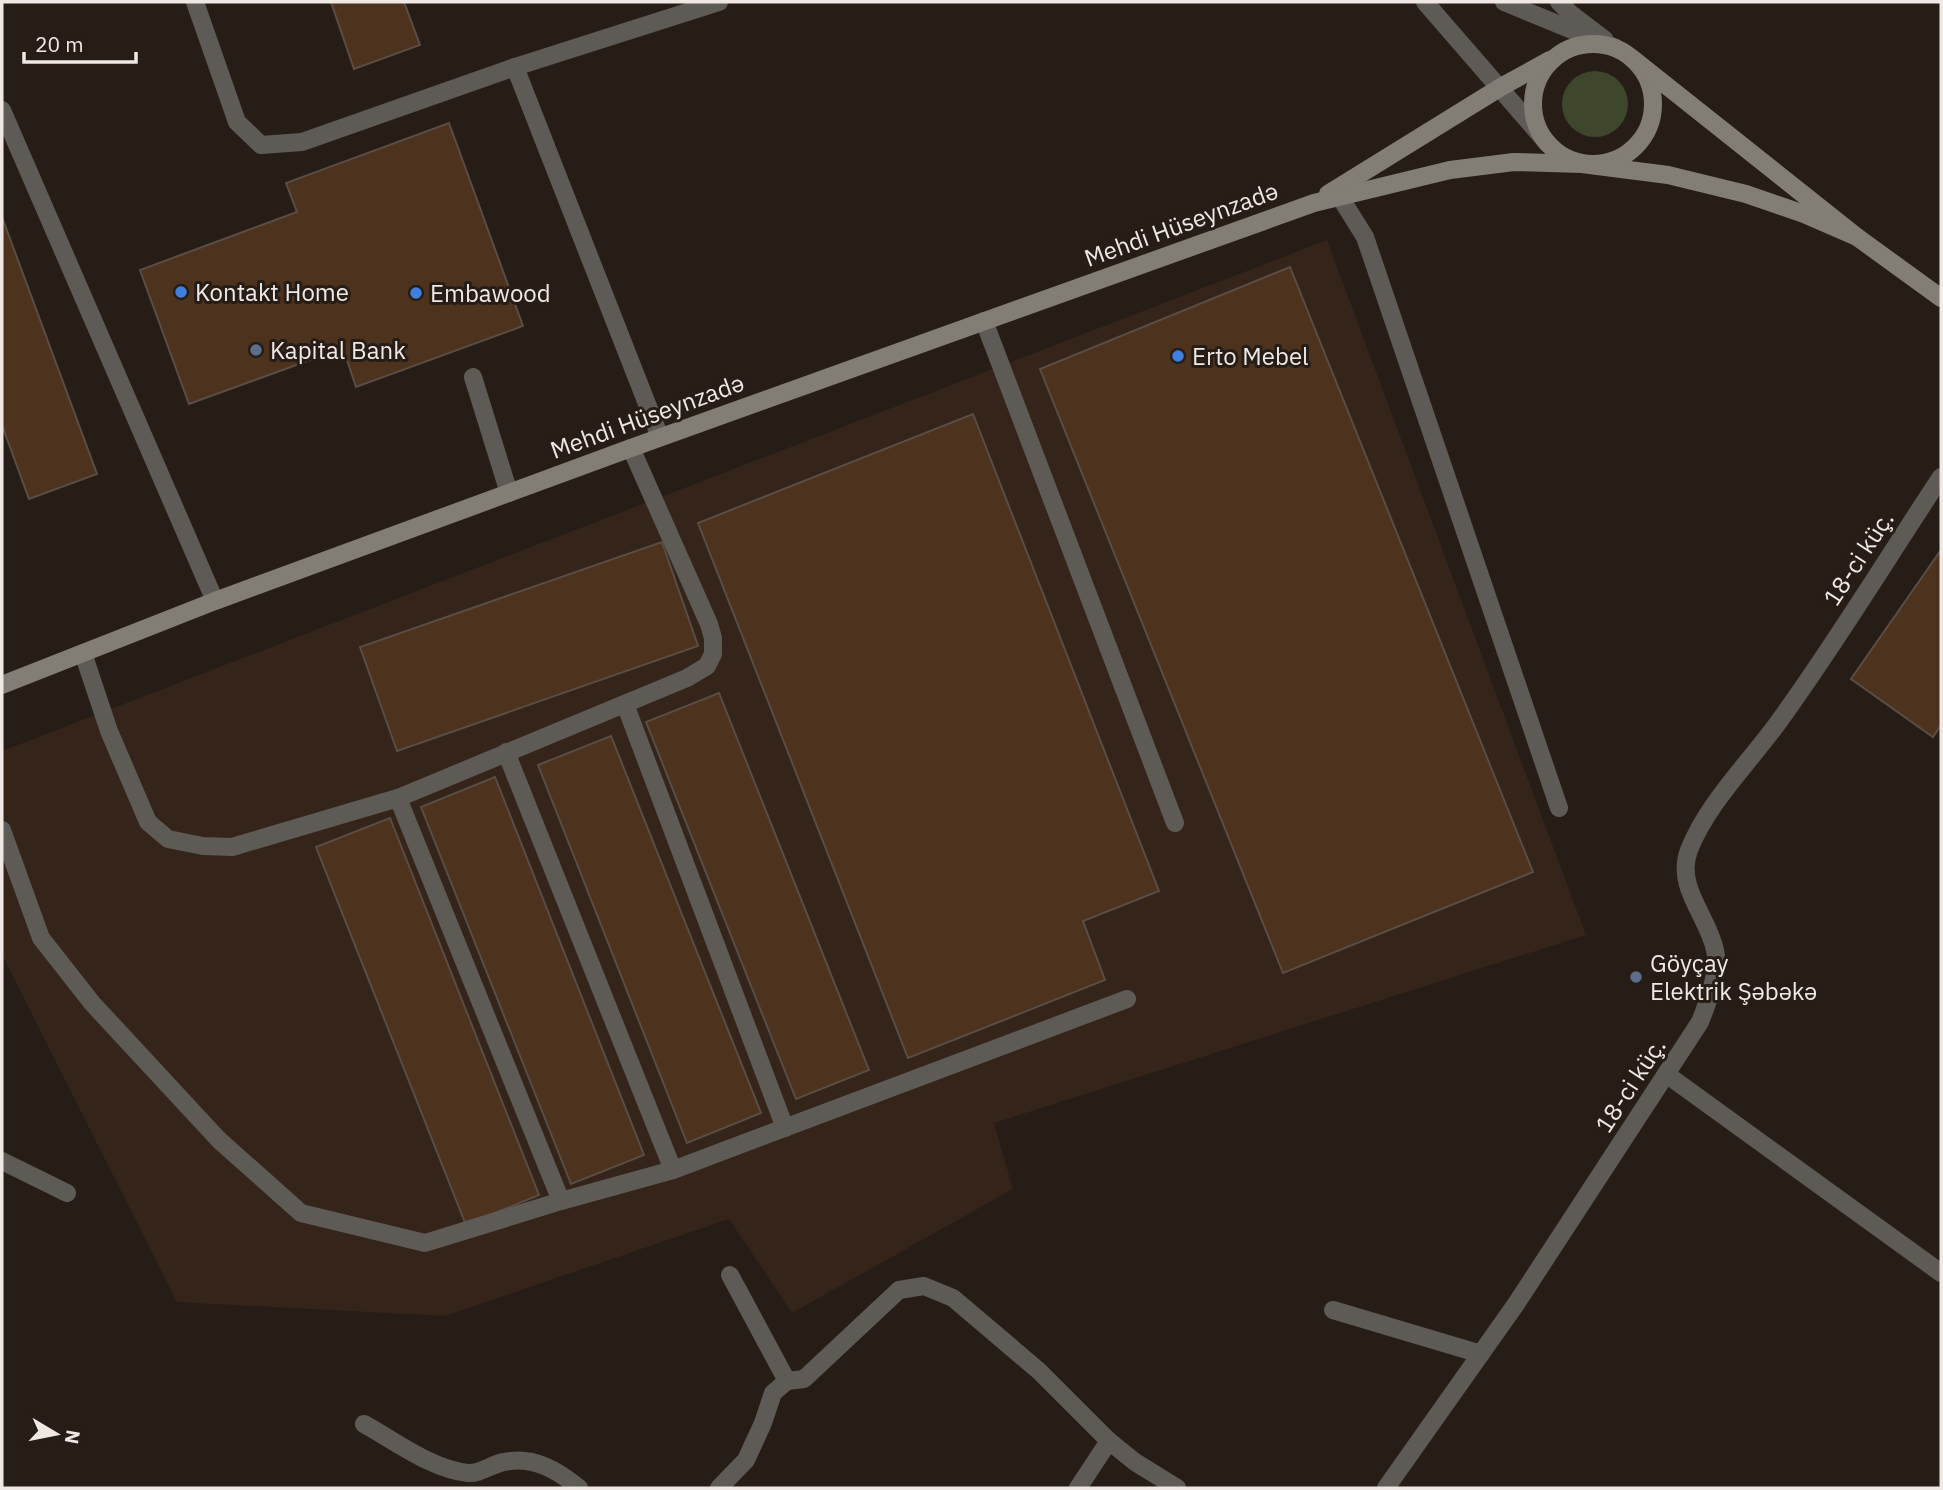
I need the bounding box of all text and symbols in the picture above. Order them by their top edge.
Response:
scale bar [24,21,136,65]
text: 20 m [35,30,84,58]
street label: Mehdi Hüseynzadə [1080,174,1282,274]
place label: Kontakt Home [195,276,349,308]
place label: Embawood [430,277,551,309]
marker: Kontakt Home [173,284,189,300]
marker: Embawood [408,285,424,301]
place label: Kapital Bank [270,334,406,366]
place label: Erto Mebel [1192,340,1309,372]
marker: Kapital Bank [248,342,264,358]
marker: Erto Mebel [1170,348,1186,364]
street label: Mehdi Hüseynzadə [546,366,748,466]
street label: 18-ci küç. [1815,504,1901,612]
place label: Göyçay Elektrik Şəbəkə [1650,947,1817,1007]
marker: Göyçay Elektrik Şəbəkə [1628,969,1644,985]
street label: 18-ci küç. [1587,1031,1673,1139]
north arrow [21,1399,91,1469]
text: N [60,1428,86,1446]

